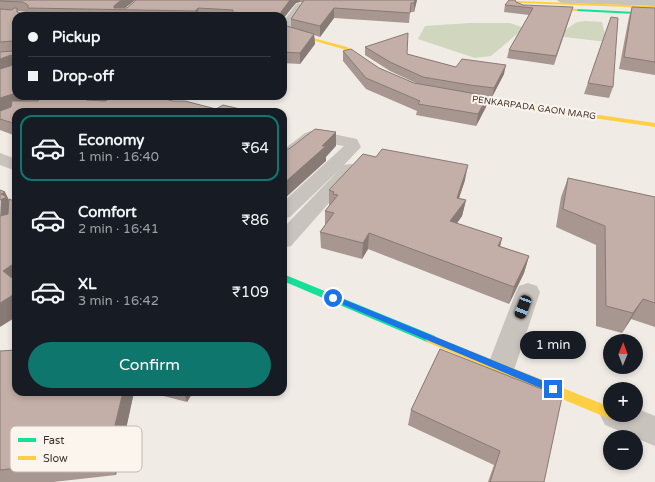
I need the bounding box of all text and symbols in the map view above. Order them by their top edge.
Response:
text: Pickup [52,28,100,46]
text: Drop-off [52,67,114,85]
street label: PENKARPADA GAON MARG [471,94,597,122]
icon: car [30,130,66,166]
text: Economy [78,131,144,149]
text: ₹64 [241,139,269,157]
text: 1 min · 16:40 [78,149,159,165]
icon: car [30,202,66,238]
text: Comfort [78,203,137,221]
text: ₹86 [241,211,269,229]
text: 2 min · 16:41 [78,221,159,237]
icon: car [30,274,66,310]
text: XL [78,275,97,293]
text: ₹109 [232,283,269,301]
route start [324,289,342,307]
text: 3 min · 16:42 [78,293,159,309]
car [513,294,533,320]
callout: 1 min [520,331,586,359]
north arrow [603,334,643,374]
map controls [603,334,643,470]
text: 1 min [536,337,570,353]
button: Confirm [28,342,271,388]
route end [544,380,562,398]
button: + [603,382,643,422]
legend [10,426,142,472]
button: − [603,430,643,470]
text: Fast [43,434,64,447]
text: Slow [43,452,68,465]

